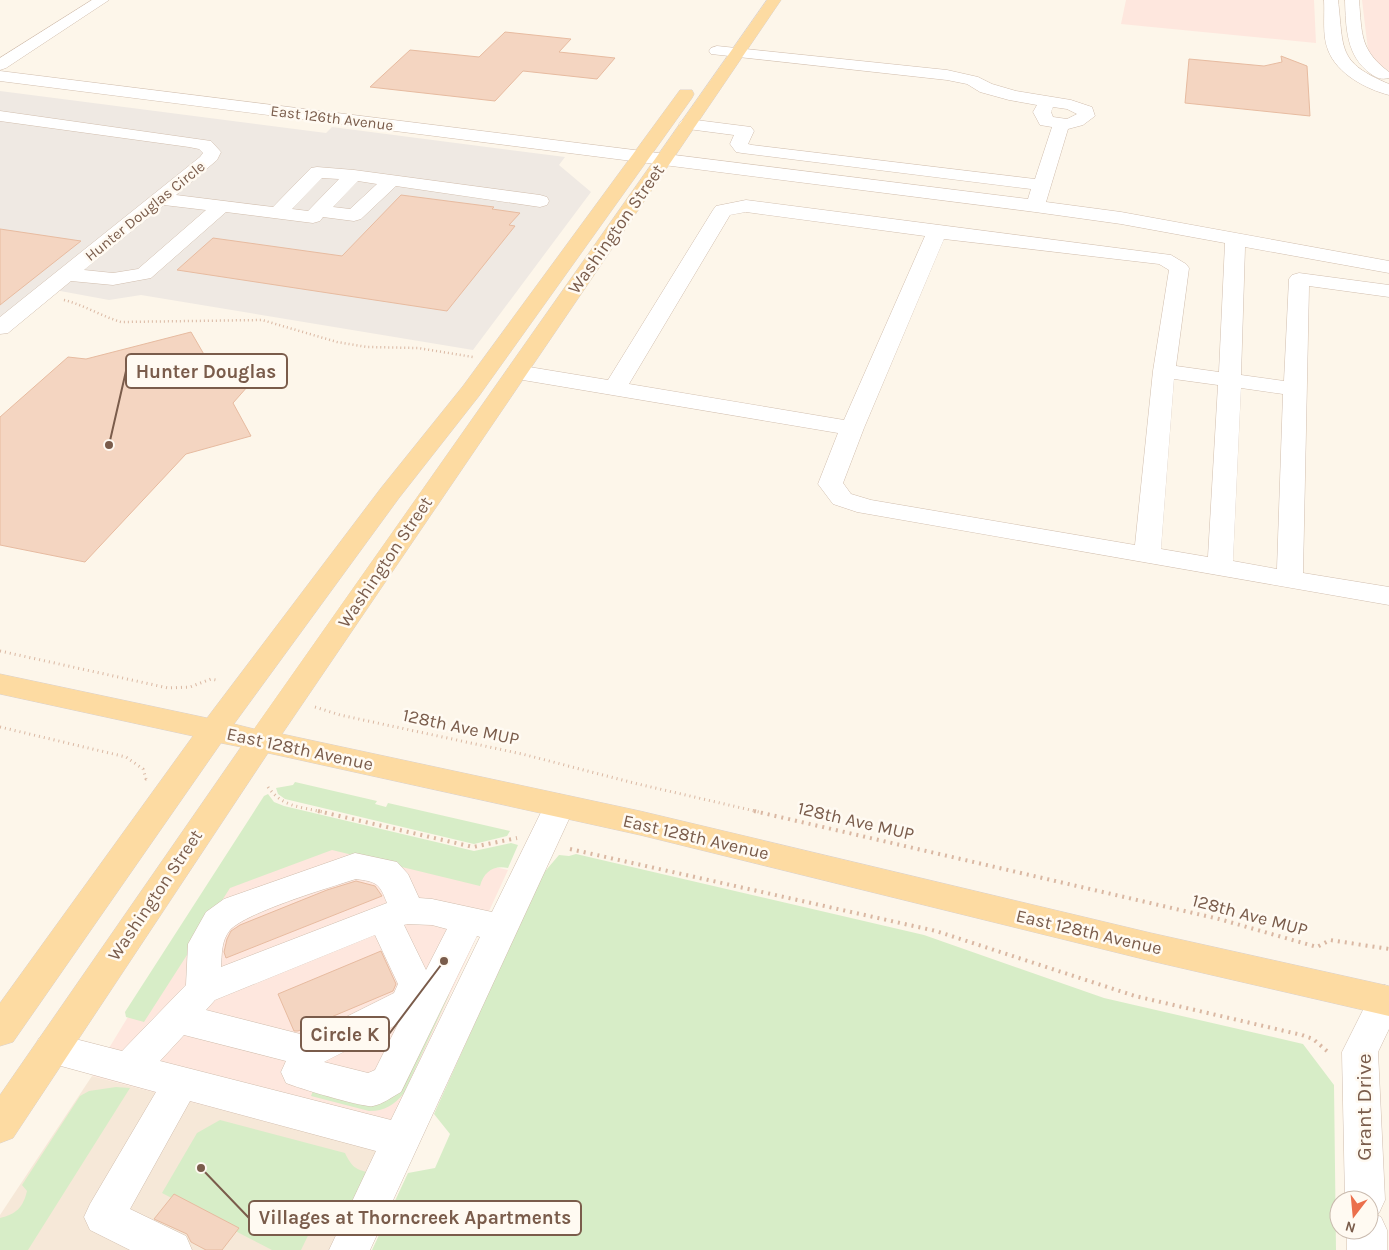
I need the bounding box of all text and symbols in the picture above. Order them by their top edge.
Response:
street label: East 126th Avenue [270,102,394,134]
street label: Hunter Douglas Circle [82,157,208,265]
street label: Washington Street [563,160,669,298]
callout: Hunter Douglas [126,354,287,388]
text: Hunter Douglas [136,361,276,383]
street label: Washington Street [333,492,437,632]
street label: 128th Ave MUP [401,704,521,750]
street label: East 128th Avenue [225,723,375,775]
street label: 128th Ave MUP [796,797,916,845]
street label: East 128th Avenue [621,810,771,864]
street label: Washington Street [103,825,207,965]
street label: 128th Ave MUP [1190,889,1310,941]
street label: East 128th Avenue [1014,905,1164,959]
callout: Circle K [301,1017,389,1051]
text: Circle K [311,1024,380,1046]
street label: Grant Drive [1352,1053,1376,1161]
north arrow [1329,1190,1379,1240]
callout: Villages at Thorncreek Apartments [249,1201,581,1235]
text: Villages at Thorncreek Apartments [259,1207,571,1229]
text: N [1343,1217,1358,1237]

